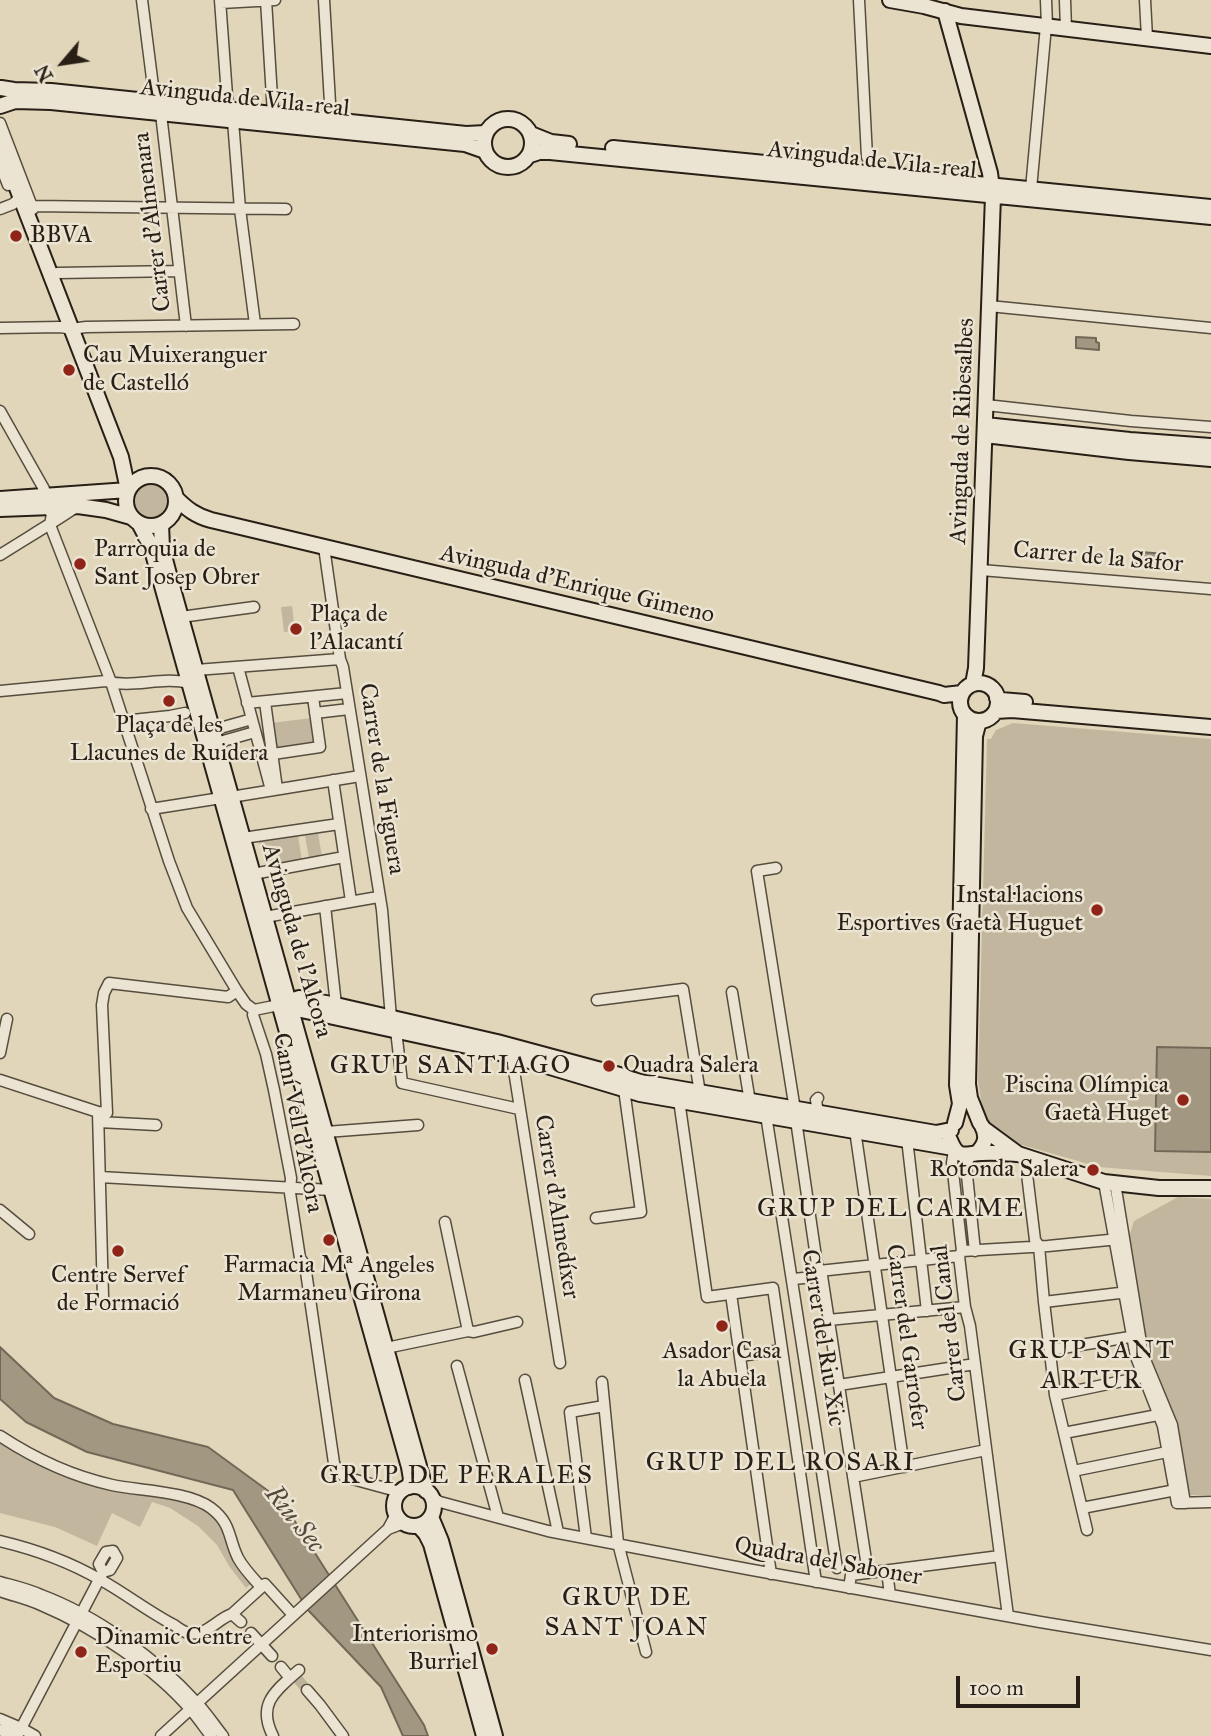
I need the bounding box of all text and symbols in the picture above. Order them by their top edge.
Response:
north arrow [28,28,98,98]
text: N [30,61,58,86]
street label: Avinguda de Vila-real [139,74,351,124]
street label: Carrer d'Almenara [128,131,178,313]
street label: Avinguda de Vila-real [766,136,978,186]
place label: BBVA [30,222,92,250]
marker: BBVA [8,228,24,244]
street label: Avinguda de Ribesalbes [945,318,981,544]
place label: Cau Muixeranguer de Castelló [83,342,267,398]
marker: Cau Muixeranguer de Castelló [61,362,77,378]
place label: Parròquia de Sant Josep Obrer [94,536,260,592]
street label: Carrer de la Safor [1012,536,1184,580]
street label: Avinguda d'Enrique Gimeno [437,539,717,631]
marker: Parròquia de Sant Josep Obrer [72,556,88,572]
place label: Plaça de l'Alacantí [310,601,402,657]
marker: Plaça de l'Alacantí [288,621,304,637]
street label: Carrer de la Figuera [352,681,410,877]
marker: Plaça de les Llacunes de Ruidera [161,693,177,709]
place label: Plaça de les Llacunes de Ruidera [70,712,268,768]
street label: Avinguda de l'Alcora [254,841,338,1041]
place label: Instal·lacions Esportives Gaetà Huguet [836,882,1083,938]
marker: Instal·lacions Esportives Gaetà Huguet [1089,902,1105,918]
street label: Camí Vell d'Alcora [265,1031,329,1215]
district label: GRUP SANTIAGO [331,1051,571,1083]
place label: Quadra Salera [623,1052,759,1080]
marker: Quadra Salera [601,1058,617,1074]
place label: Piscina Olímpica Gaetà Huget [1005,1072,1169,1128]
marker: Piscina Olímpica Gaetà Huget [1175,1092,1191,1108]
street label: Carrer d'Almedíxer [527,1113,585,1301]
place label: Rotonda Salera [929,1156,1079,1184]
marker: Rotonda Salera [1085,1162,1101,1178]
district label: GRUP DEL CARME [759,1194,1023,1226]
marker: Farmacia Mª Angeles Marmaneu Girona [321,1232,337,1248]
street label: Carrer del Garrofer [879,1242,933,1432]
marker: Centre Servef de Formació [110,1243,126,1259]
street label: Carrer del Canal [926,1243,974,1403]
street label: Carrer del Riu Xic [794,1247,850,1429]
place label: Farmacia Mª Angeles Marmaneu Girona [224,1252,434,1308]
place label: Centre Servef de Formació [51,1262,185,1318]
marker: Asador Casa la Abuela [714,1318,730,1334]
district label: GRUP SANT ARTUR [1009,1336,1175,1398]
place label: Asador Casa la Abuela [663,1338,781,1394]
district label: GRUP DEL ROSARI [648,1448,914,1480]
district label: GRUP DE PERALES [322,1461,592,1493]
water label: Riu Sec [257,1480,331,1560]
street label: Quadra del Saboner [732,1531,924,1593]
district label: GRUP DE SANT JOAN [546,1583,708,1644]
place label: Interiorismo Burriel [352,1621,478,1677]
place label: Dinamic Centre Esportiu [95,1624,252,1680]
marker: Interiorismo Burriel [484,1641,500,1657]
marker: Dinamic Centre Esportiu [73,1644,89,1660]
scale bar [959,1662,1083,1706]
text: 100 m [969,1675,1024,1701]

